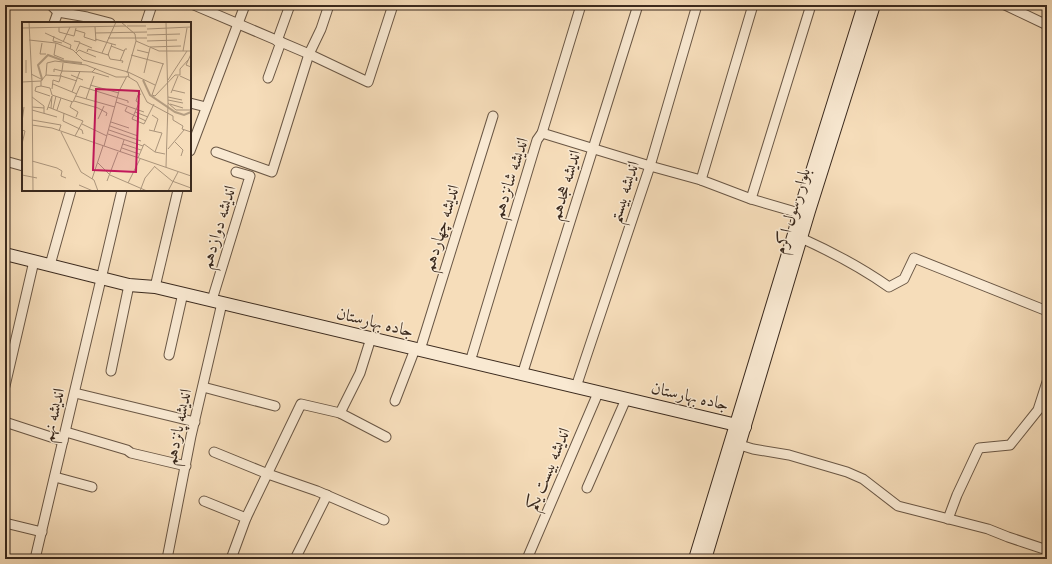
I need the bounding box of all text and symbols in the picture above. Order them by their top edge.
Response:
inset map [22,22,191,191]
street label: اندیشه شانزدهم [487,135,538,223]
street label: اندیشه هجدهم [544,147,591,224]
street label: اندیشه بیستم [604,158,650,228]
street label: بلوار رسول اکرم [769,165,819,258]
street label: اندیشه چهاردهم [418,182,469,275]
street label: اندیشه دوازدهم [195,183,245,273]
street label: جاده بهارستان [334,302,416,342]
street label: جاده بهارستان [649,377,731,415]
street label: اندیشه نهم [37,386,74,445]
street label: اندیشه پانزدهم [160,387,201,468]
street label: اندیشه بیست یکم [521,424,580,516]

